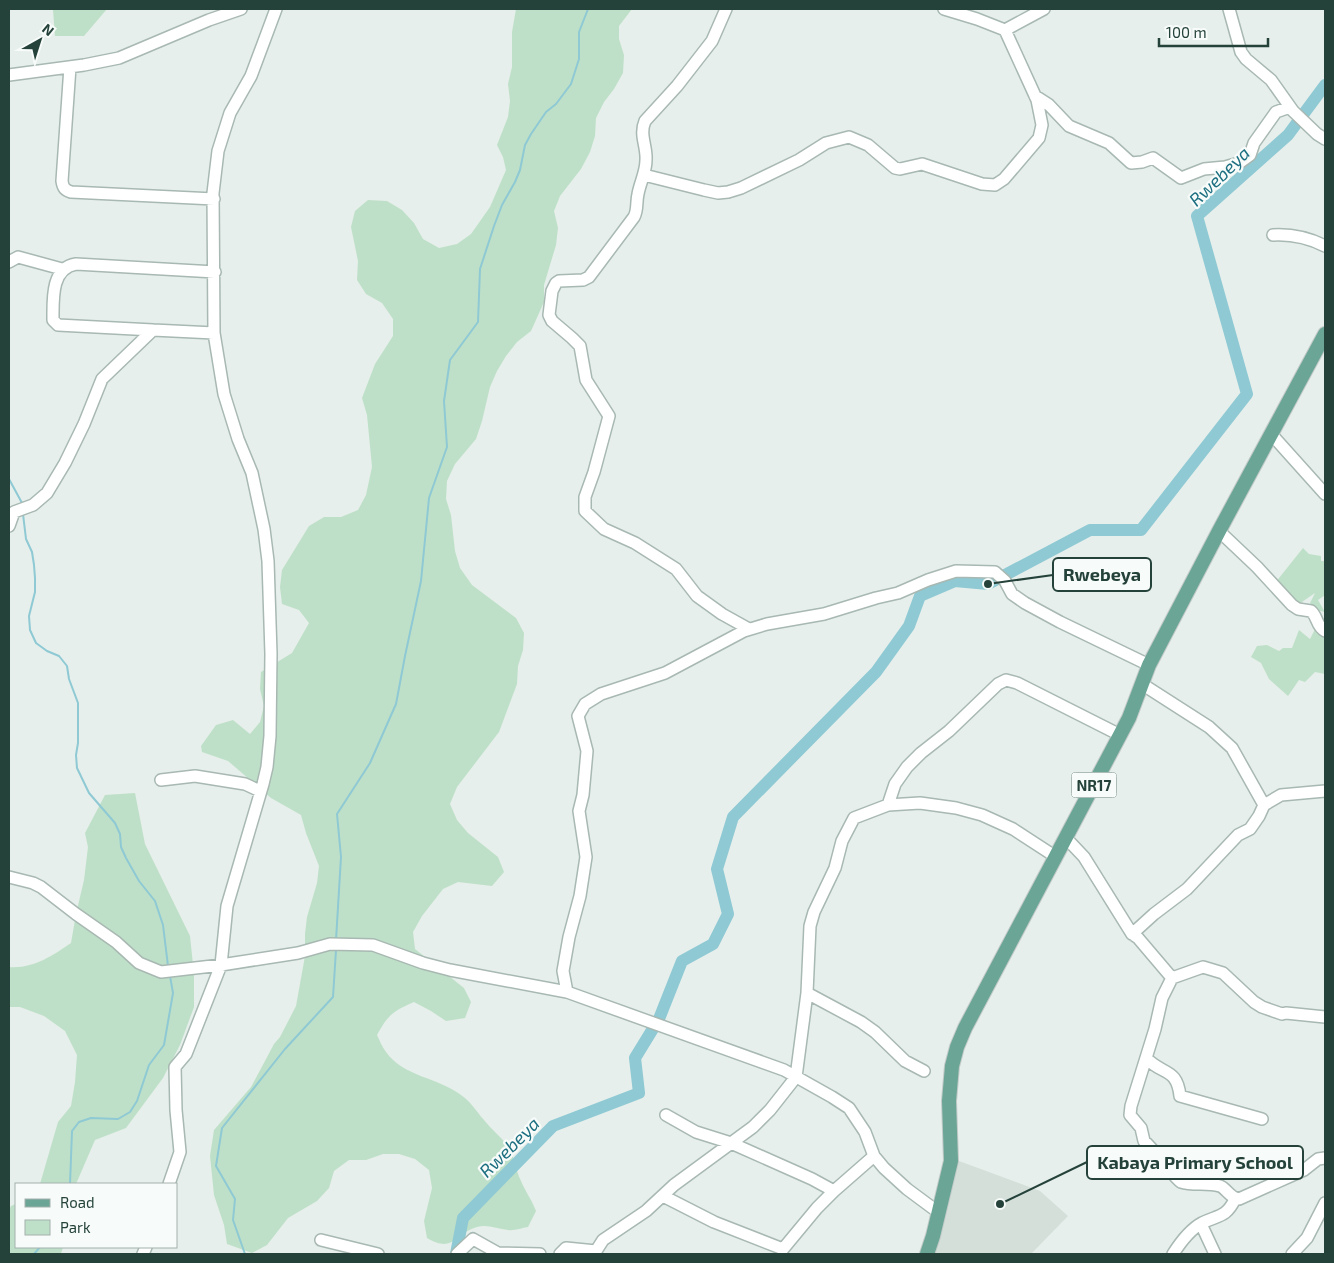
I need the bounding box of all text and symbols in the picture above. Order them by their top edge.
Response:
north arrow [15,15,65,65]
scale bar [1159,15,1268,47]
text: N [39,20,58,39]
text: 100 m [1166,23,1207,41]
water label: Rwebeya [1184,142,1254,210]
callout: Rwebeya [1053,558,1151,591]
text: Rwebeya [1063,563,1141,585]
road number: NR17 [1072,772,1116,798]
water label: Rwebeya [474,1112,544,1182]
callout: Kabaya Primary School [1087,1146,1303,1179]
text: Kabaya Primary School [1097,1151,1293,1173]
legend [15,1183,178,1248]
text: Road [60,1193,95,1211]
text: Park [60,1218,91,1236]

